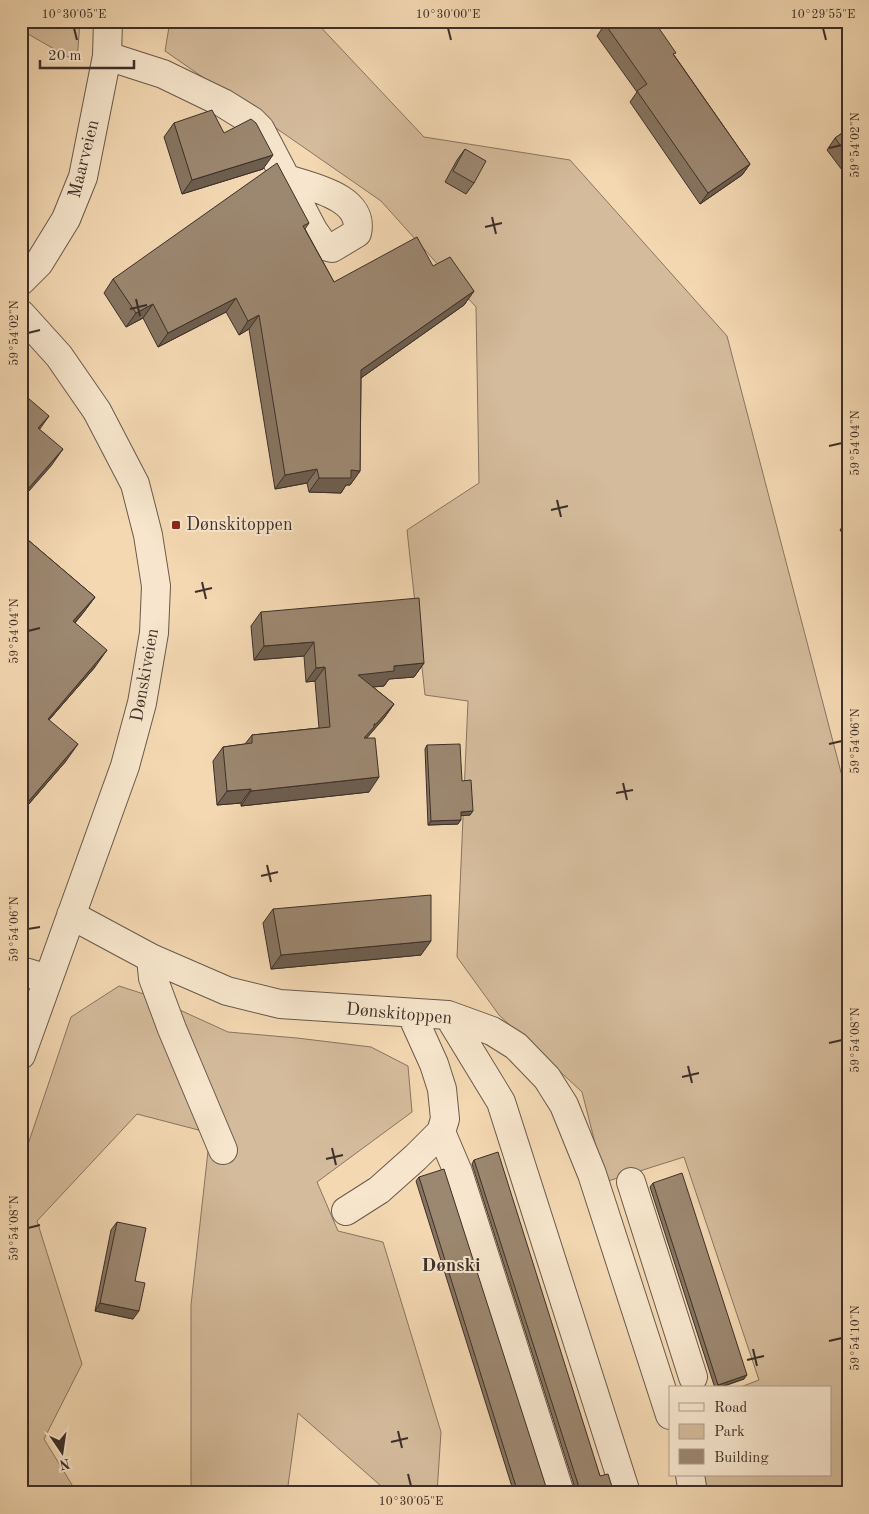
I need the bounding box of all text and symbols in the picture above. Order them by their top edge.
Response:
text: 10°30'05"E [42,8,106,21]
text: 10°29'55"E [791,8,855,21]
text: 10°30'00"E [416,9,480,21]
scale bar [40,38,134,70]
text: 20 m [48,49,82,64]
text: 59°54'02"N [849,112,862,178]
street label: Maarveien [66,118,102,200]
text: 59°54'02"N [8,300,21,366]
text: 59°54'04"N [849,410,862,476]
place label: Dønskitoppen [186,516,293,534]
marker: Dønskitoppen [170,519,182,531]
text: 59°54'04"N [8,598,21,664]
street label: Dønskiveien [128,627,162,723]
text: 59°54'06"N [849,708,862,774]
text: 59°54'06"N [8,896,21,962]
street label: Dønskitoppen [345,1000,453,1028]
text: 59°54'08"N [849,1007,862,1073]
text: 59°54'08"N [8,1195,21,1261]
district label: Dønski [421,1257,481,1276]
text: 59°54'10"N [849,1305,862,1371]
legend [669,1386,832,1476]
text: Road [714,1401,748,1416]
text: Park [714,1425,745,1440]
north arrow [38,1426,88,1476]
text: Building [714,1451,769,1466]
text: N [58,1456,71,1472]
text: 10°30'05"E [379,1495,443,1508]

